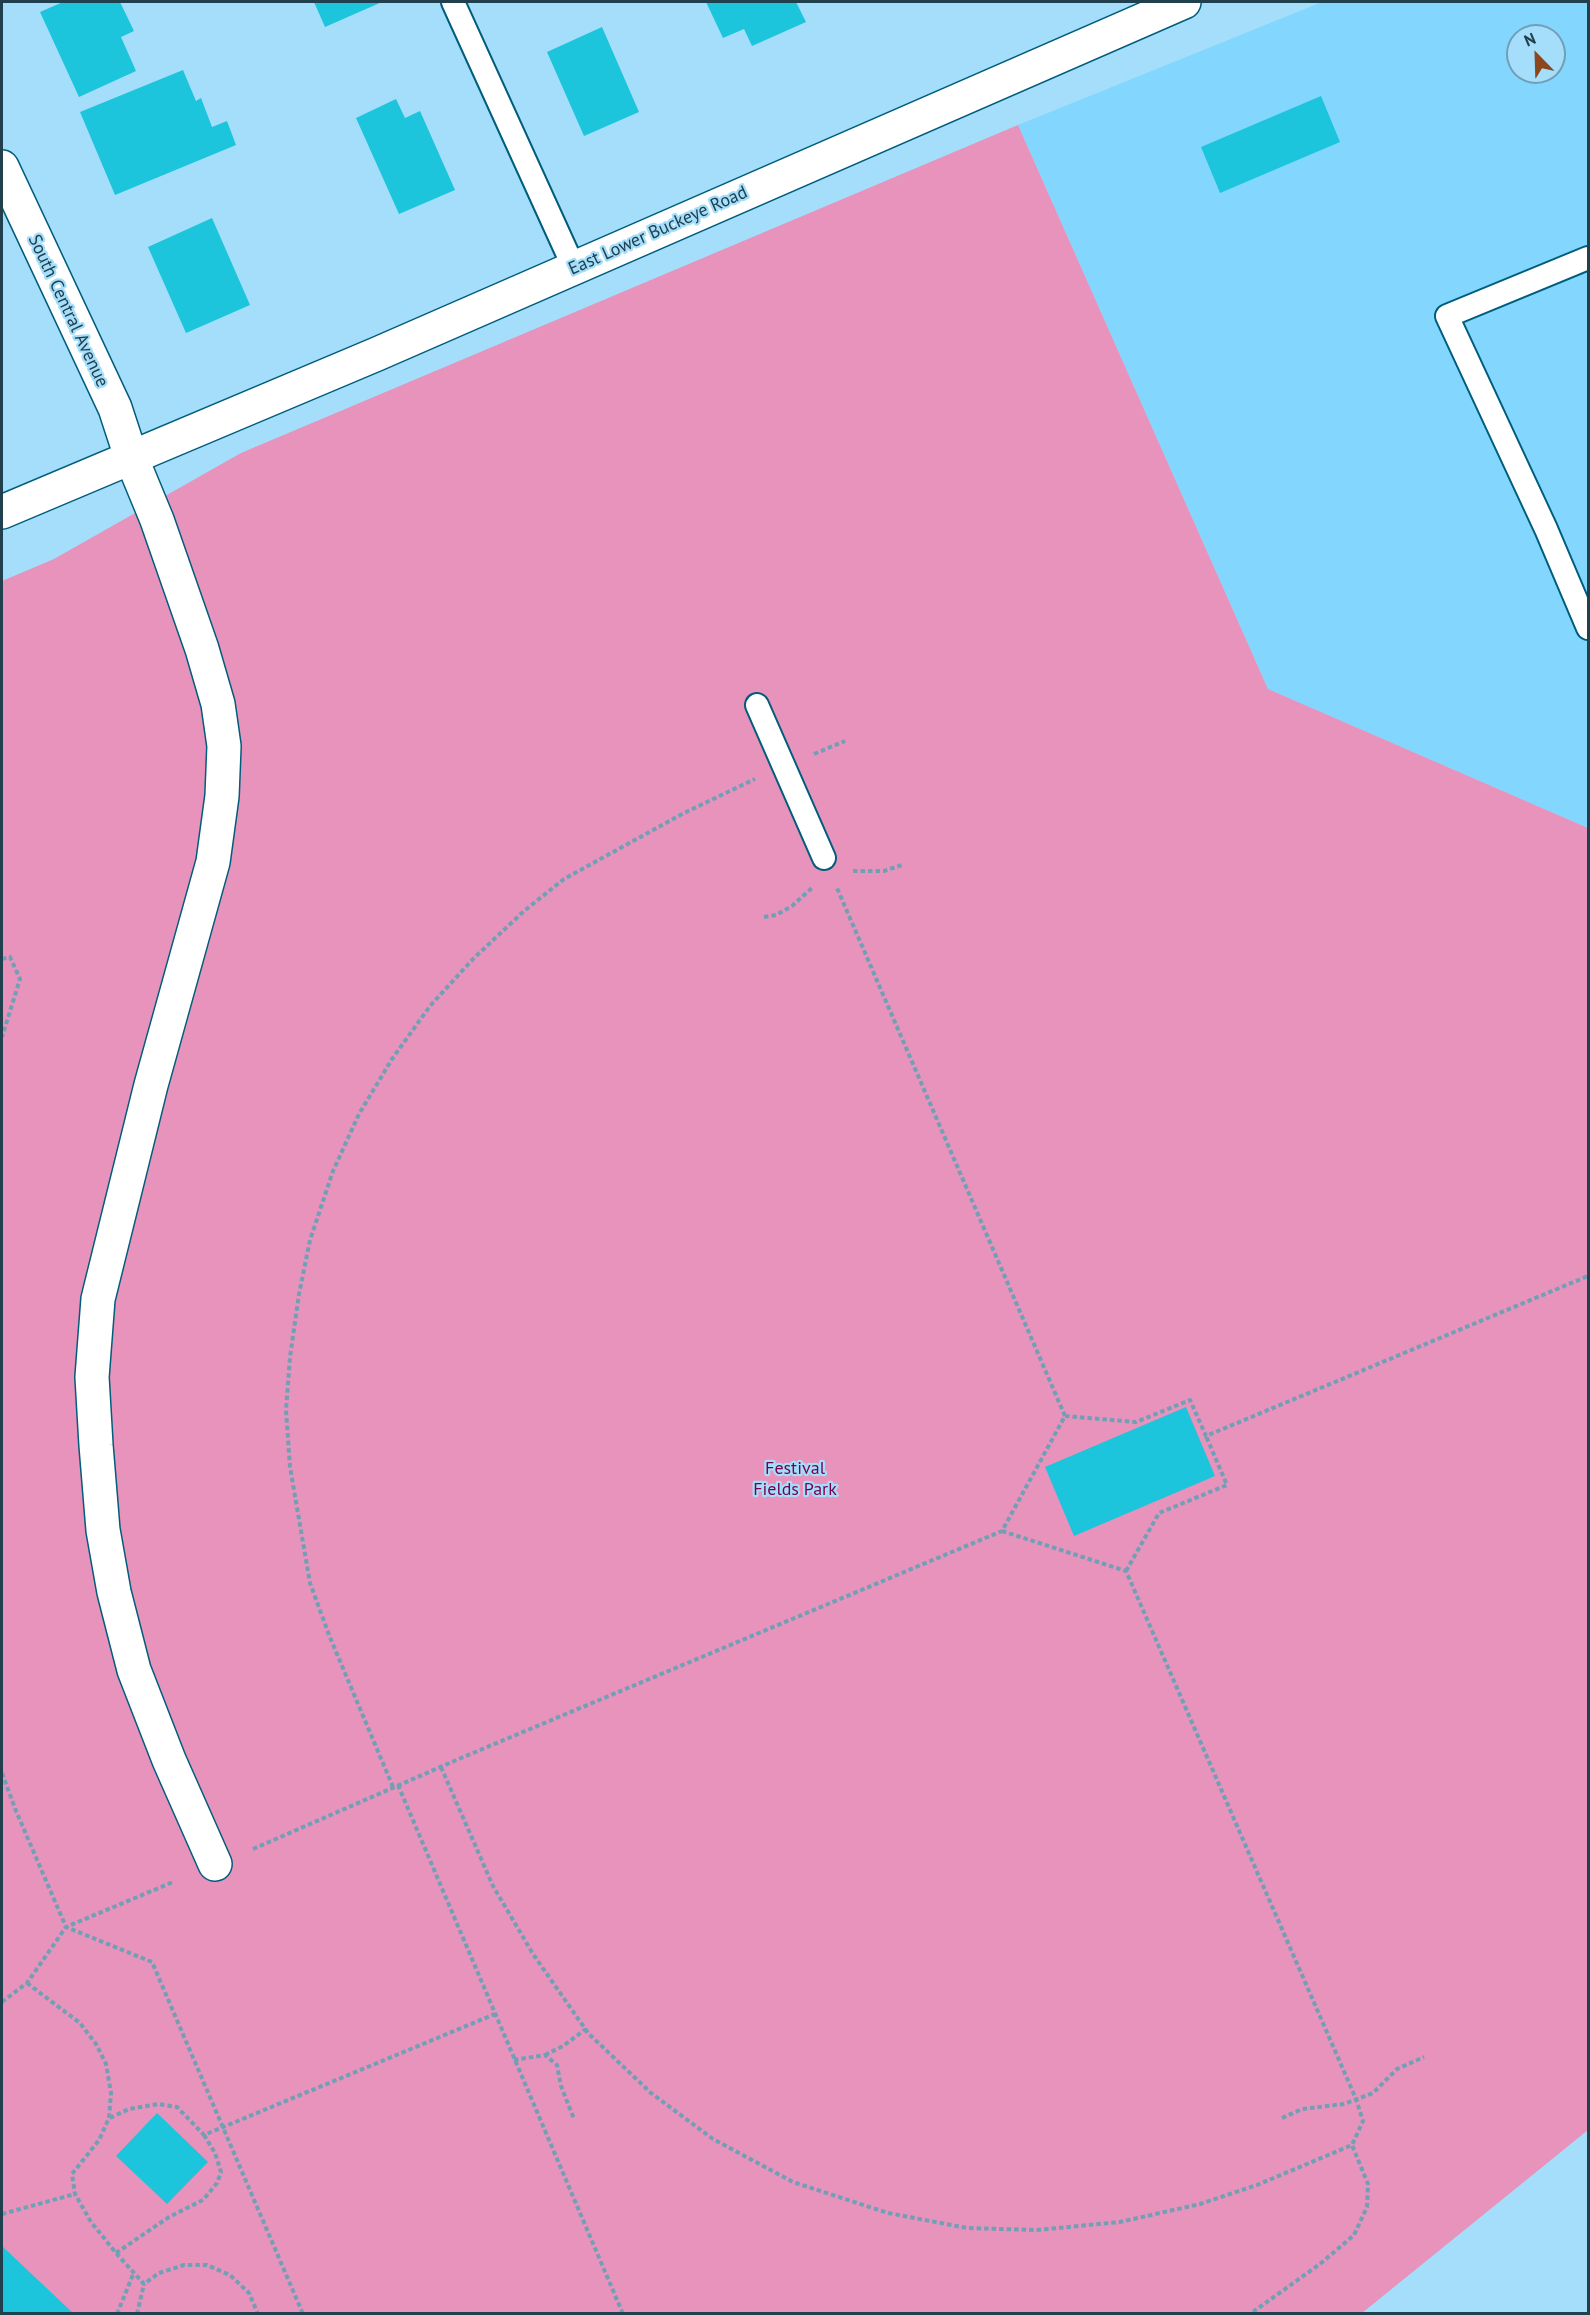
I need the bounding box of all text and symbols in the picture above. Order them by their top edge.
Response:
north arrow [1506,24,1566,84]
text: N [1521,28,1538,51]
street label: East Lower Buckeye Road [565,182,751,280]
street label: South Central Avenue [23,231,113,391]
park label: Festival Fields Park [753,1458,837,1500]

